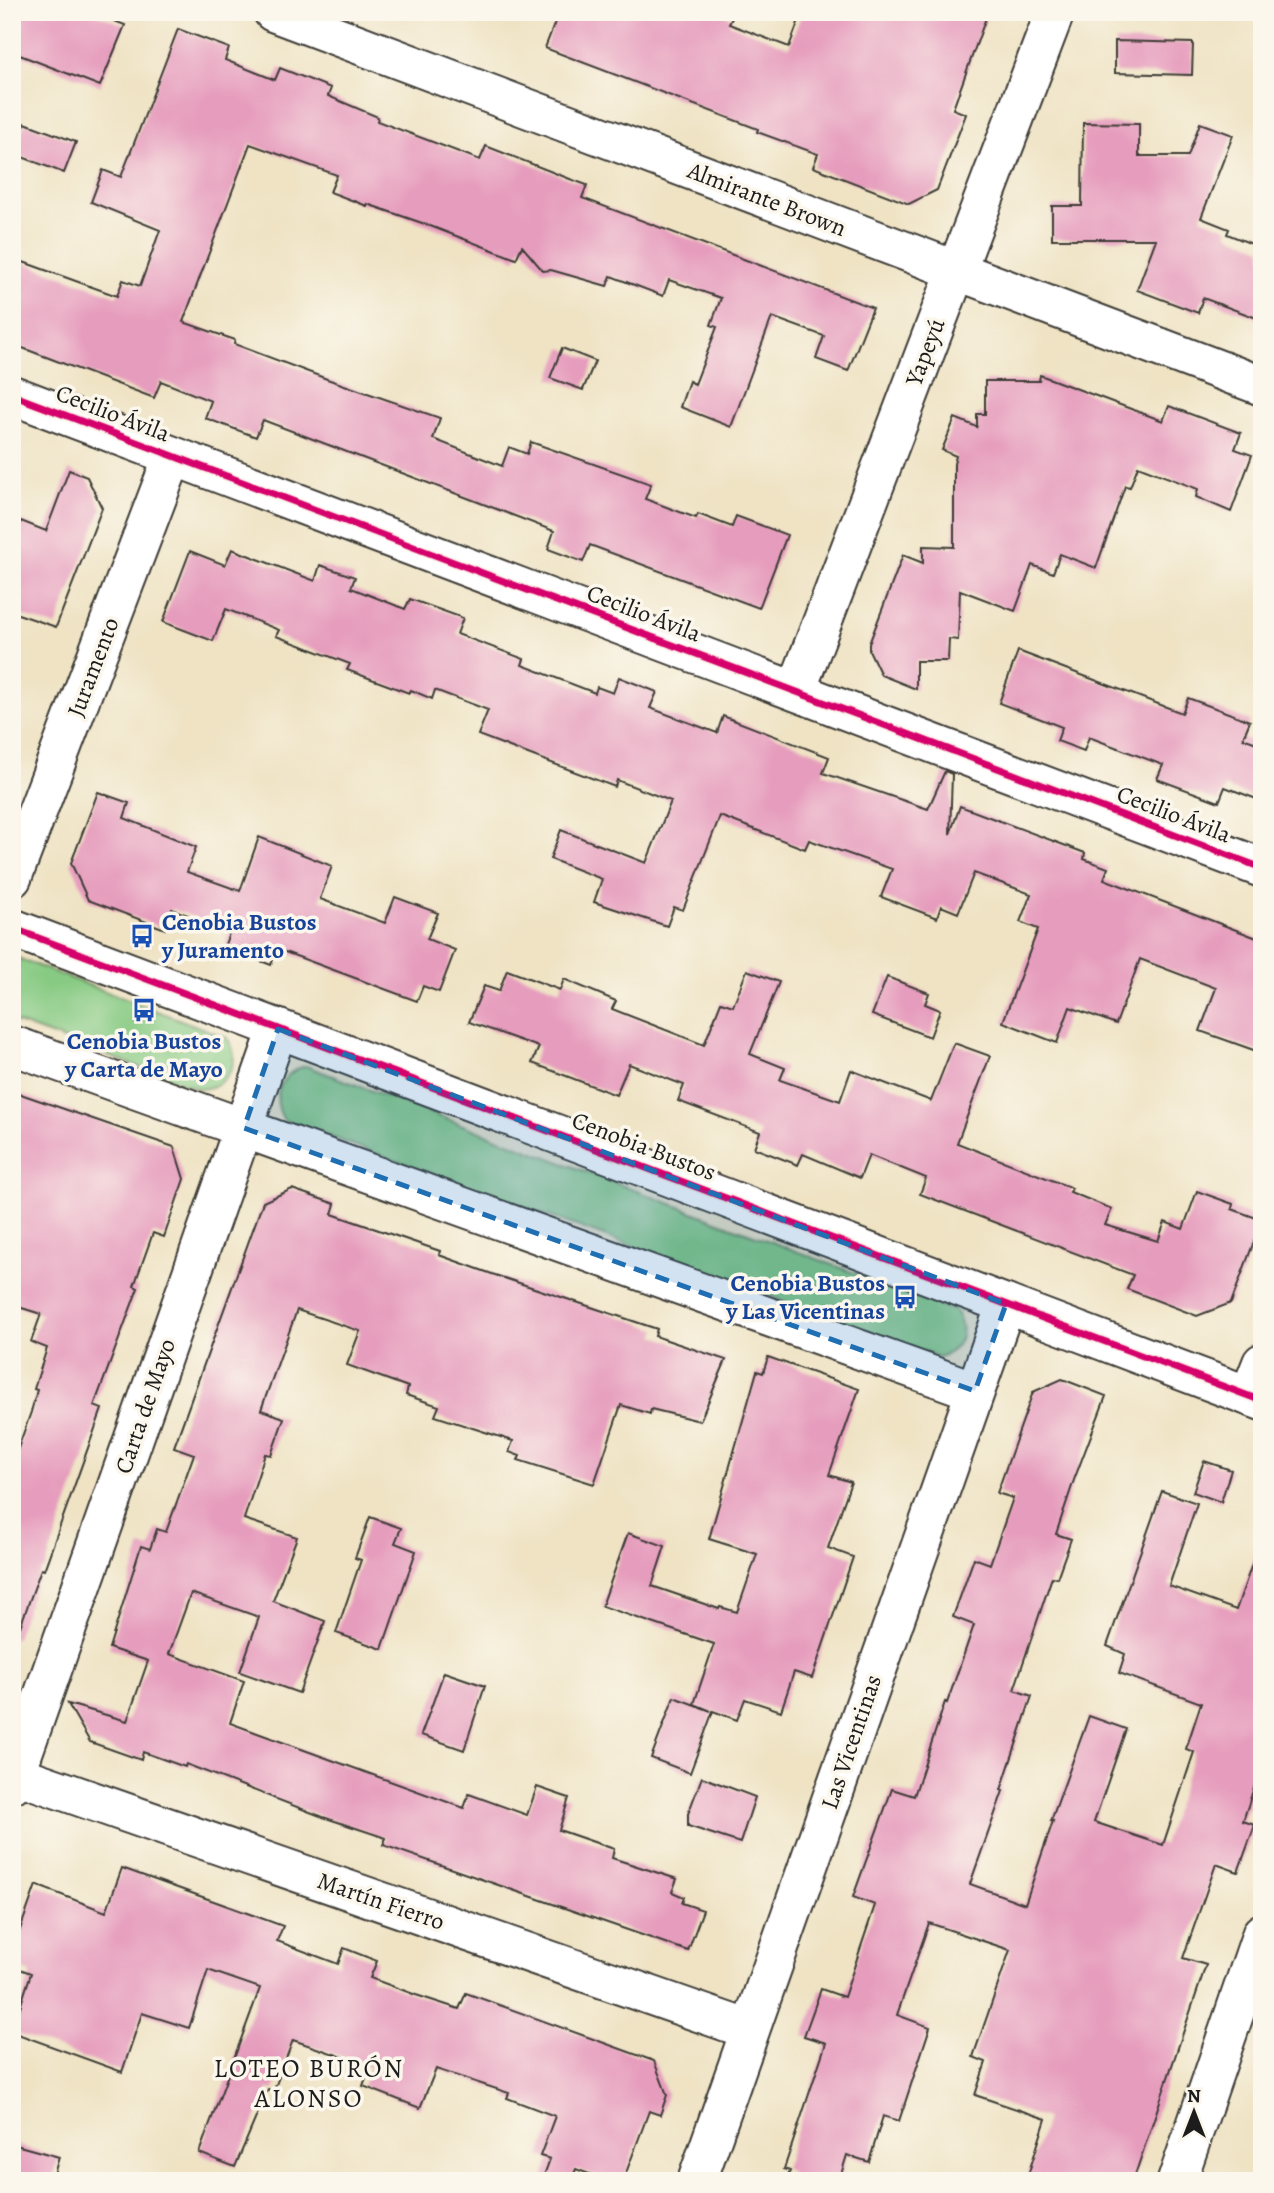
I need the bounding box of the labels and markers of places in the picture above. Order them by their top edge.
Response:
place label: Cenobia Bustos y Juramento [161,906,317,966]
bus stop icon: Cenobia Bustos y Juramento [128,922,156,950]
bus stop icon: Cenobia Bustos y Carta de Mayo [130,996,158,1024]
place label: Cenobia Bustos y Carta de Mayo [64,1025,223,1085]
place label: Cenobia Bustos y Las Vicentinas [725,1267,885,1327]
bus stop icon: Cenobia Bustos y Las Vicentinas [891,1283,919,1311]

